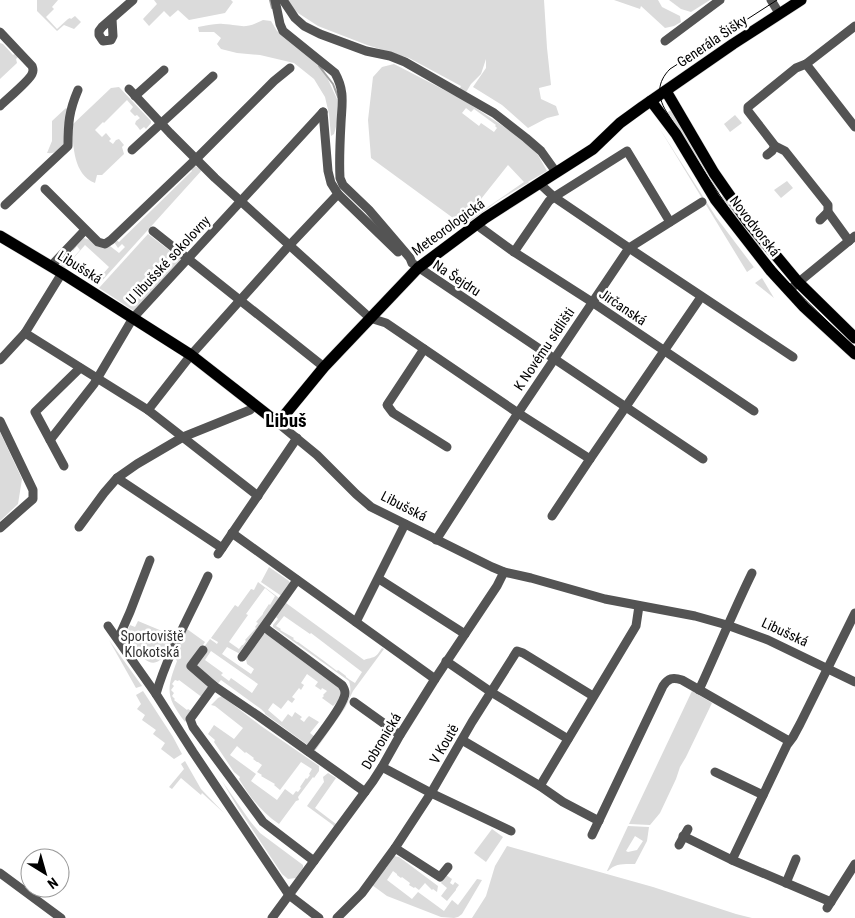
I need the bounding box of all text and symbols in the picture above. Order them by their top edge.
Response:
street label: Generála Šišky [673,11,750,70]
street label: Novodvorská [727,193,783,259]
street label: Meteorologická [409,195,487,259]
street label: U libušské sokolovny [123,212,213,308]
street label: Libušská [55,247,105,287]
street label: Na Šejdru [430,256,484,299]
street label: Jirčanská [596,285,650,329]
street label: K Novému sídlišti [510,305,578,393]
district label: Libuš [265,409,307,432]
street label: Libušská [378,488,430,524]
street label: Libušská [759,614,811,650]
park label: Sportoviště Klokotská [120,628,184,660]
street label: Dobronická [358,710,404,772]
street label: V Koutě [426,721,462,767]
north arrow [20,848,70,898]
text: N [45,874,61,892]

